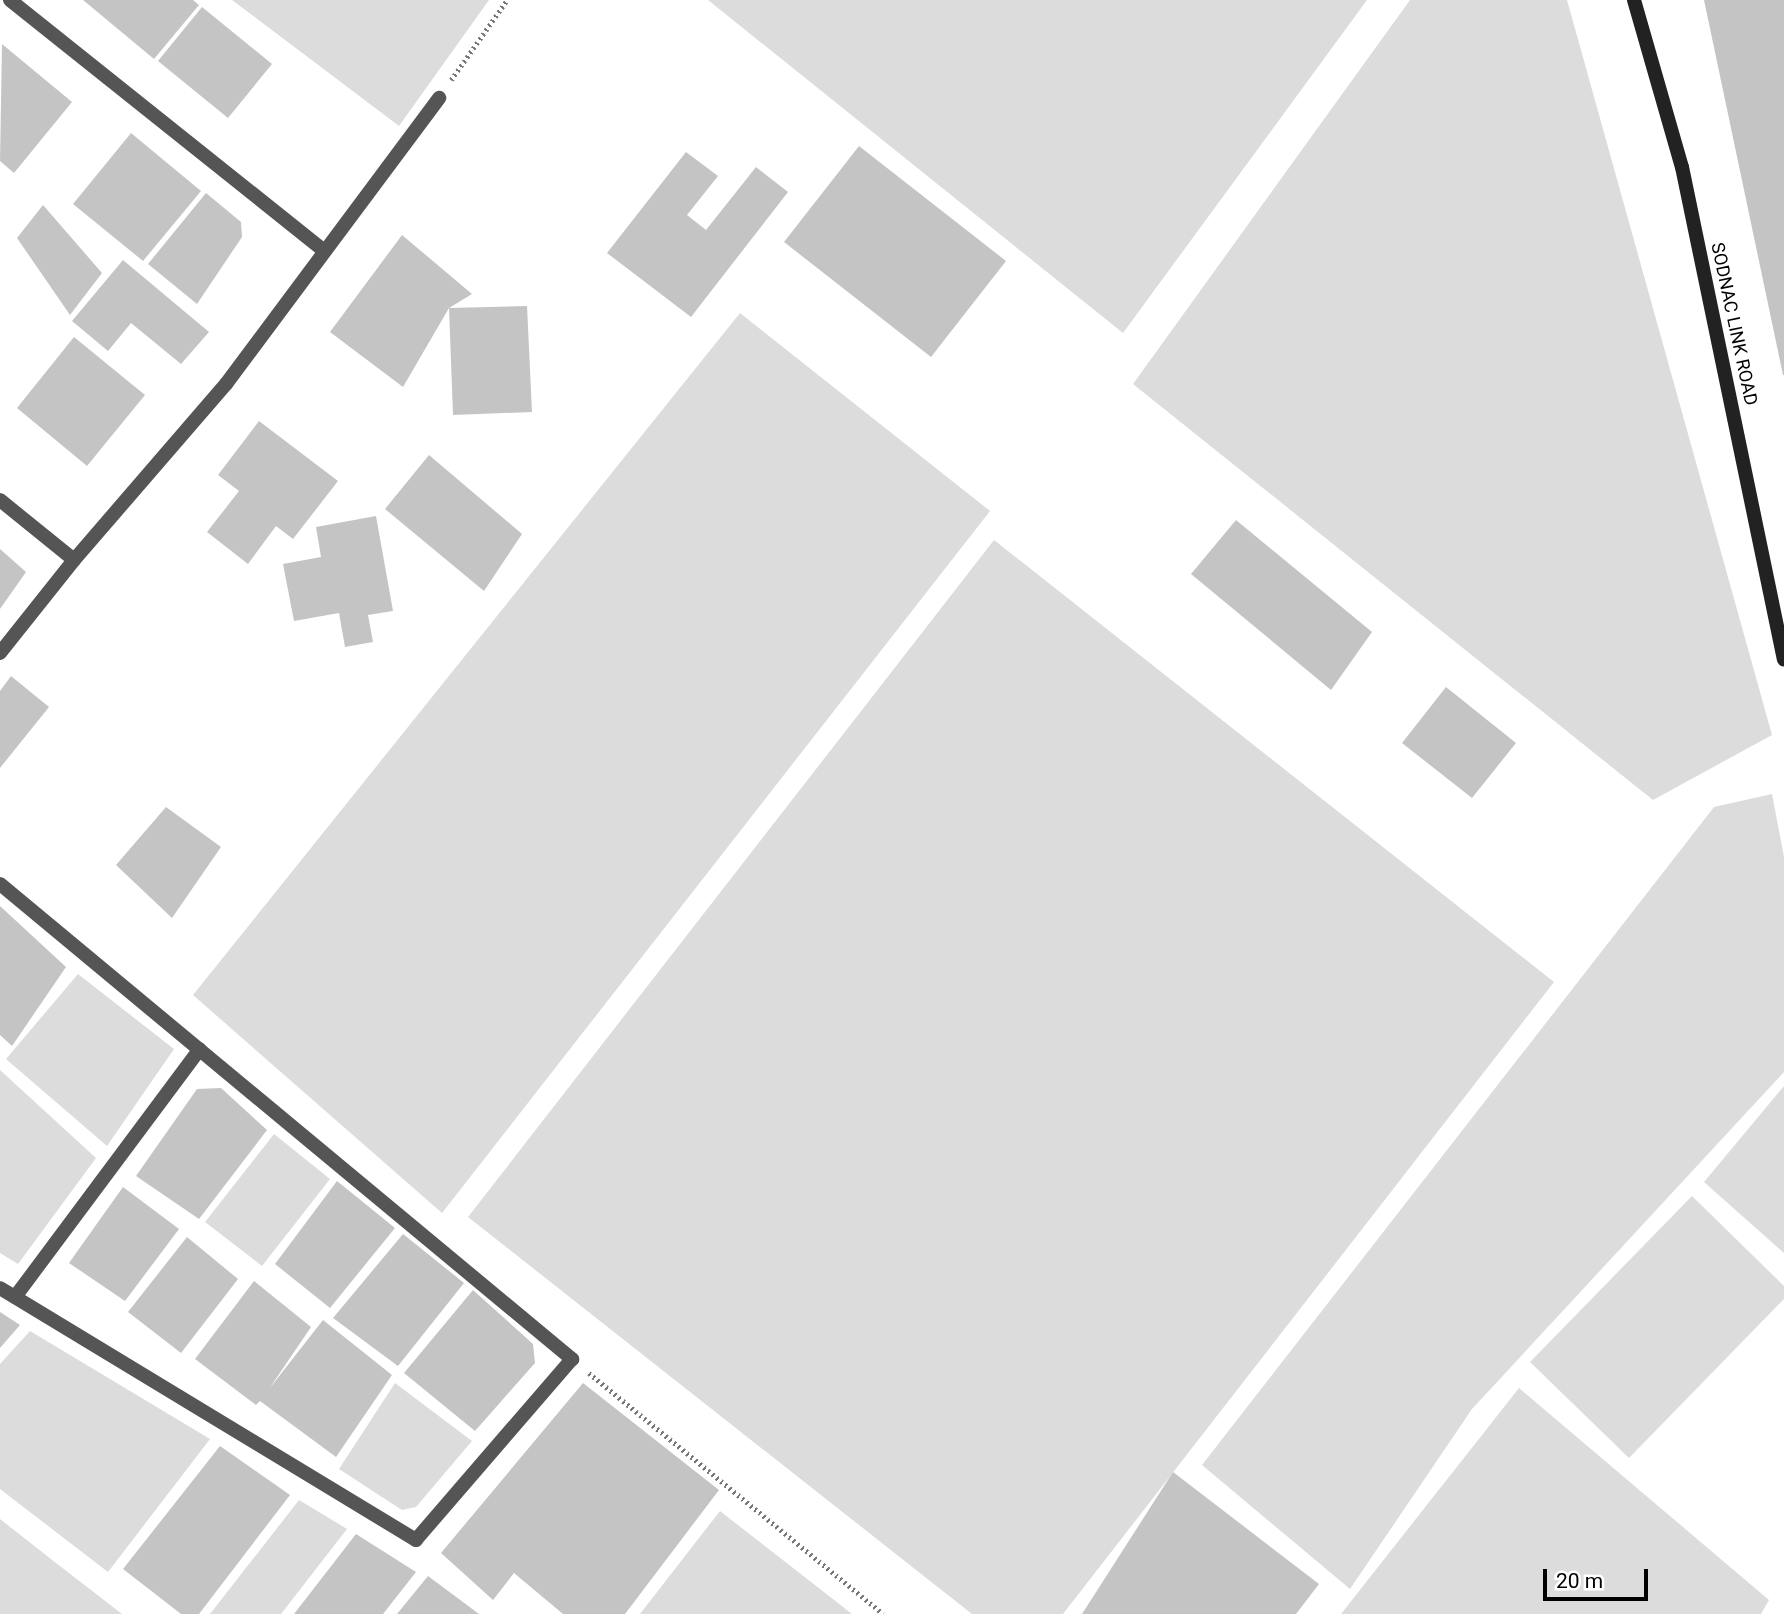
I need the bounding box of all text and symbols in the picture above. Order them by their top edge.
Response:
street label: SODNAC LINK ROAD [1706,241,1762,407]
scale bar [1546,1554,1651,1598]
text: 20 m [1556,1569,1603,1593]

